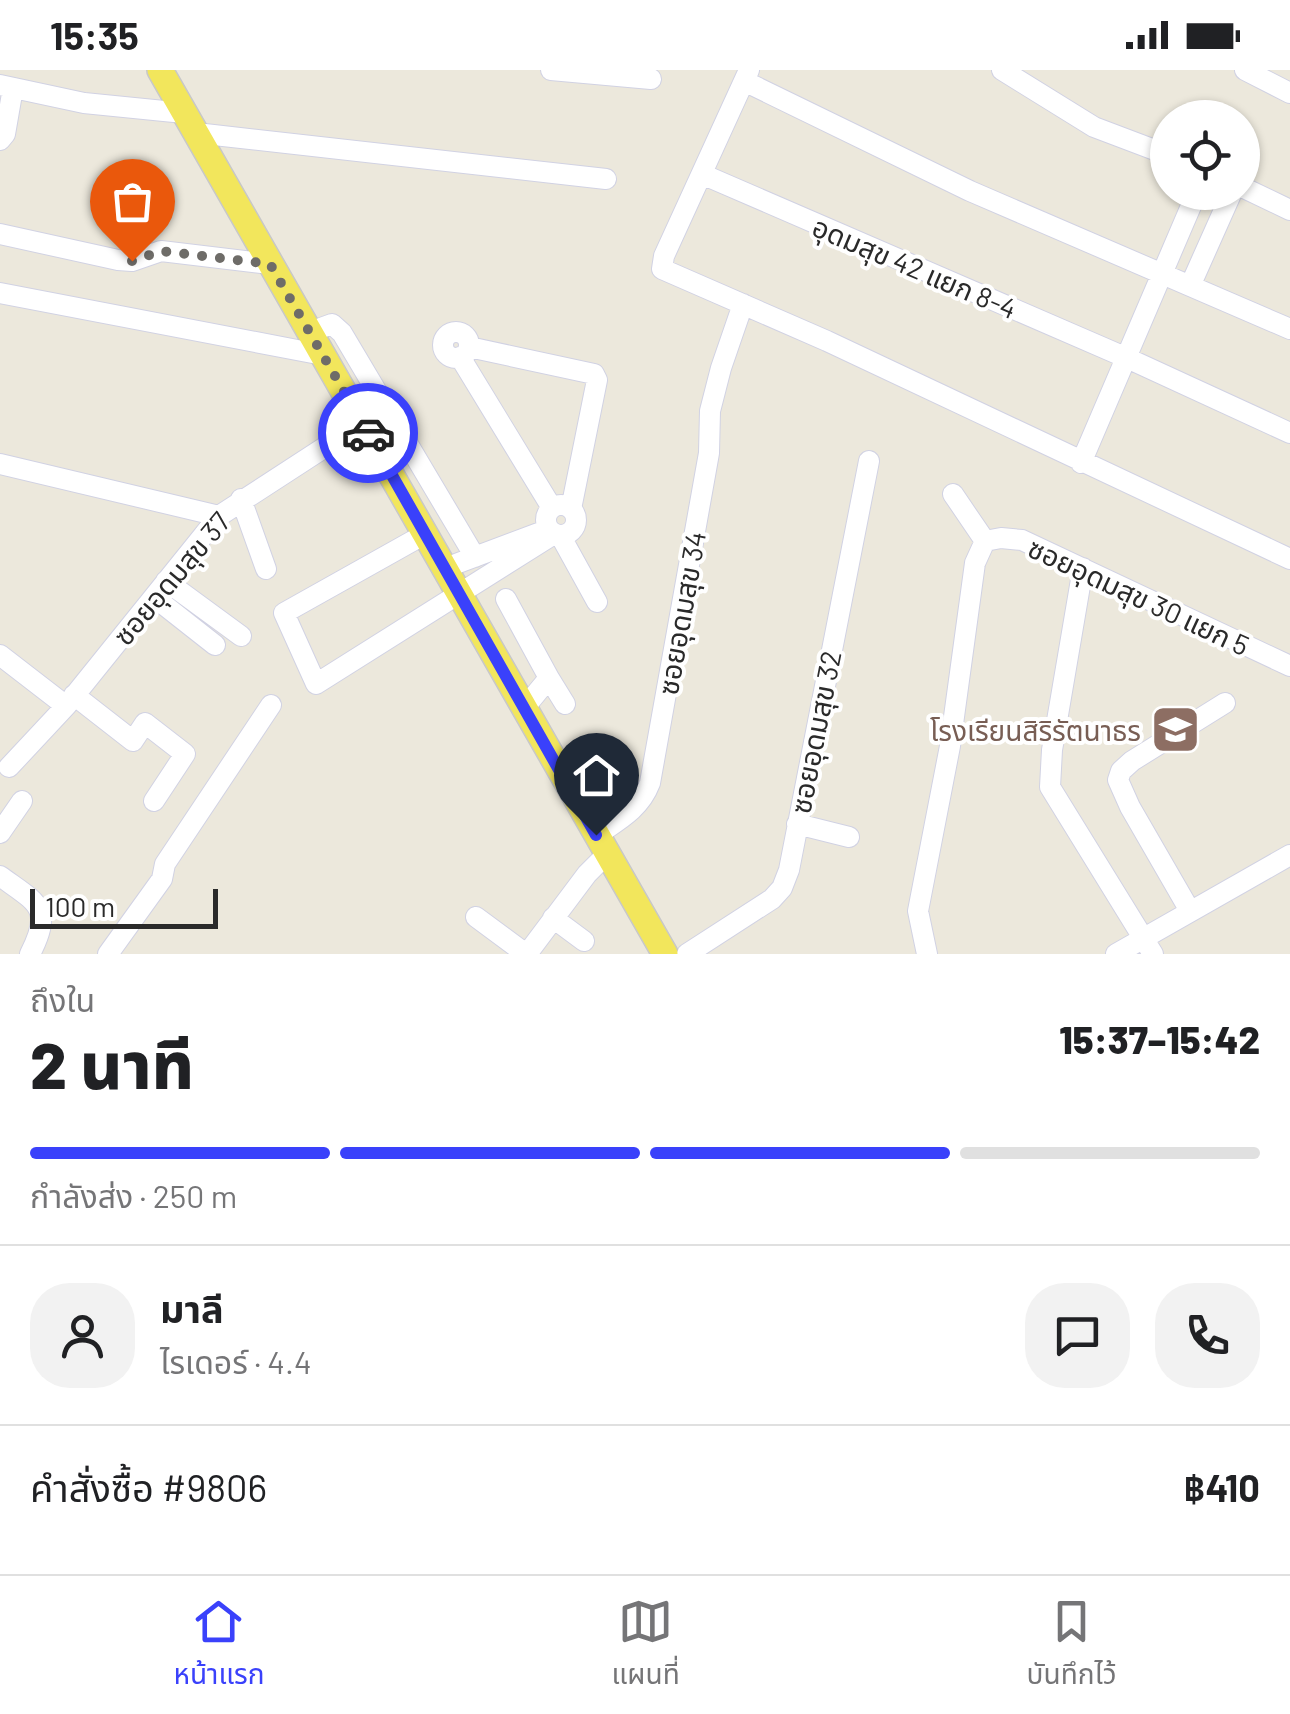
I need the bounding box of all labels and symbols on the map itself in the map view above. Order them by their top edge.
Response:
pin [90,159,175,262]
street label: อุดมสุข 42 แยก 8-4 [807,209,1022,326]
courier [318,383,418,483]
street label: ซอยอุดมสุข 37 [105,504,237,652]
street label: ซอยอุดมสุข 34 [650,529,713,698]
street label: ซอยอุดมสุข 30 แยก 5 [1023,530,1255,663]
street label: ซอยอุดมสุข 32 [783,648,848,816]
school or university icon: โรงเรียนสิริรัตนาธร [1150,704,1202,756]
place label: โรงเรียนสิริรัตนาธร [930,713,1141,747]
pin [554,733,639,836]
scale bar [30,884,218,928]

